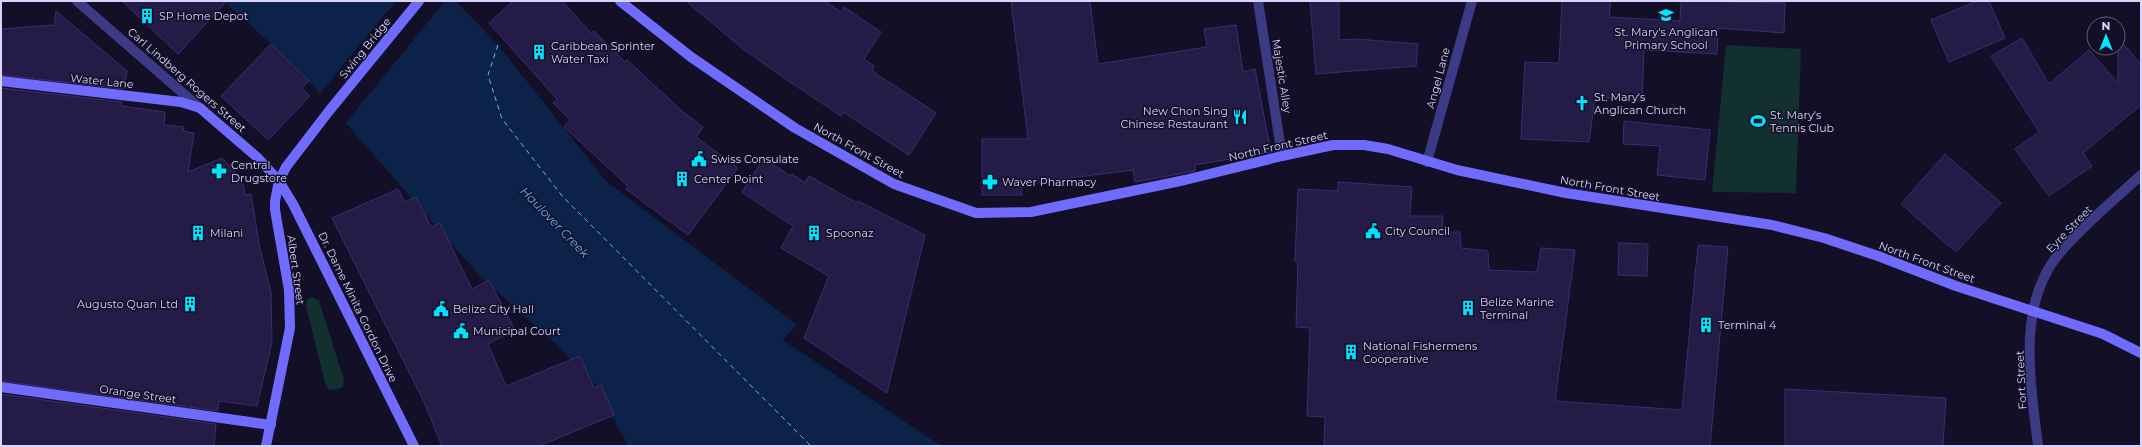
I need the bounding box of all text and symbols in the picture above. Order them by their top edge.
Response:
school or university icon: St. Mary's Anglican Primary School [1657,6,1675,24]
building icon: SP Home Depot [138,7,156,25]
place label: SP Home Depot [159,9,249,23]
street label: Swing Bridge [336,14,394,81]
north arrow [2086,16,2126,56]
text: N [2102,19,2110,33]
street label: Carl Lindberg Rogers Street [125,25,250,136]
place label: St. Mary's Anglican Primary School [1614,25,1718,52]
street label: Majestic Alley [1269,38,1295,114]
place label: Caribbean Sprinter Water Taxi [551,39,655,66]
building icon: Caribbean Sprinter Water Taxi [530,43,548,61]
street label: Angel Lane [1423,46,1453,110]
street label: Water Lane [70,71,135,91]
place label: St. Mary's Anglican Church [1594,90,1686,117]
church icon: St. Mary's Anglican Church [1573,94,1591,112]
place label: New Chon Sing Chinese Restaurant [1120,104,1229,131]
restaurant icon: New Chon Sing Chinese Restaurant [1231,108,1249,126]
place label: St. Mary's Tennis Club [1770,108,1834,135]
sports icon: St. Mary's Tennis Club [1749,112,1767,130]
street label: North Front Street [811,119,907,181]
street label: North Front Street [1227,128,1329,164]
public building icon: Swiss Consulate [690,150,708,168]
place label: Swiss Consulate [711,152,799,166]
place label: Central Drugstore [231,158,287,185]
pharmacy icon: Central Drugstore [210,162,228,180]
building icon: Center Point [673,170,691,188]
place label: Center Point [694,172,764,186]
street label: North Front Street [1559,172,1662,204]
pharmacy icon: Waver Pharmacy [981,173,999,191]
place label: Waver Pharmacy [1002,175,1096,189]
water label: Haulover Creek [517,183,593,261]
street label: Eyre Street [2043,202,2095,256]
public building icon: City Council [1364,222,1382,240]
building icon: Milani [189,224,207,242]
building icon: Spoonaz [805,224,823,242]
place label: City Council [1385,224,1450,238]
place label: Milani [210,226,243,240]
place label: Spoonaz [826,226,874,240]
street label: Dr. Dame Minita Gordon Drive [315,229,401,385]
street label: Albert Street [284,234,308,306]
street label: North Front Street [1877,238,1977,286]
building icon: Augusto Quan Ltd [181,295,199,313]
place label: Belize Marine Terminal [1480,295,1555,322]
place label: Augusto Quan Ltd [77,297,178,311]
building icon: Belize Marine Terminal [1459,299,1477,317]
public building icon: Belize City Hall [432,300,450,318]
place label: Belize City Hall [453,302,534,316]
building icon: Terminal 4 [1697,316,1715,334]
place label: Terminal 4 [1718,318,1777,332]
public building icon: Municipal Court [452,322,470,340]
place label: Municipal Court [473,324,562,338]
place label: National Fishermens Cooperative [1363,339,1478,366]
building icon: National Fishermens Cooperative [1342,343,1360,361]
street label: Fort Street [2012,350,2030,410]
street label: Orange Street [99,382,178,406]

